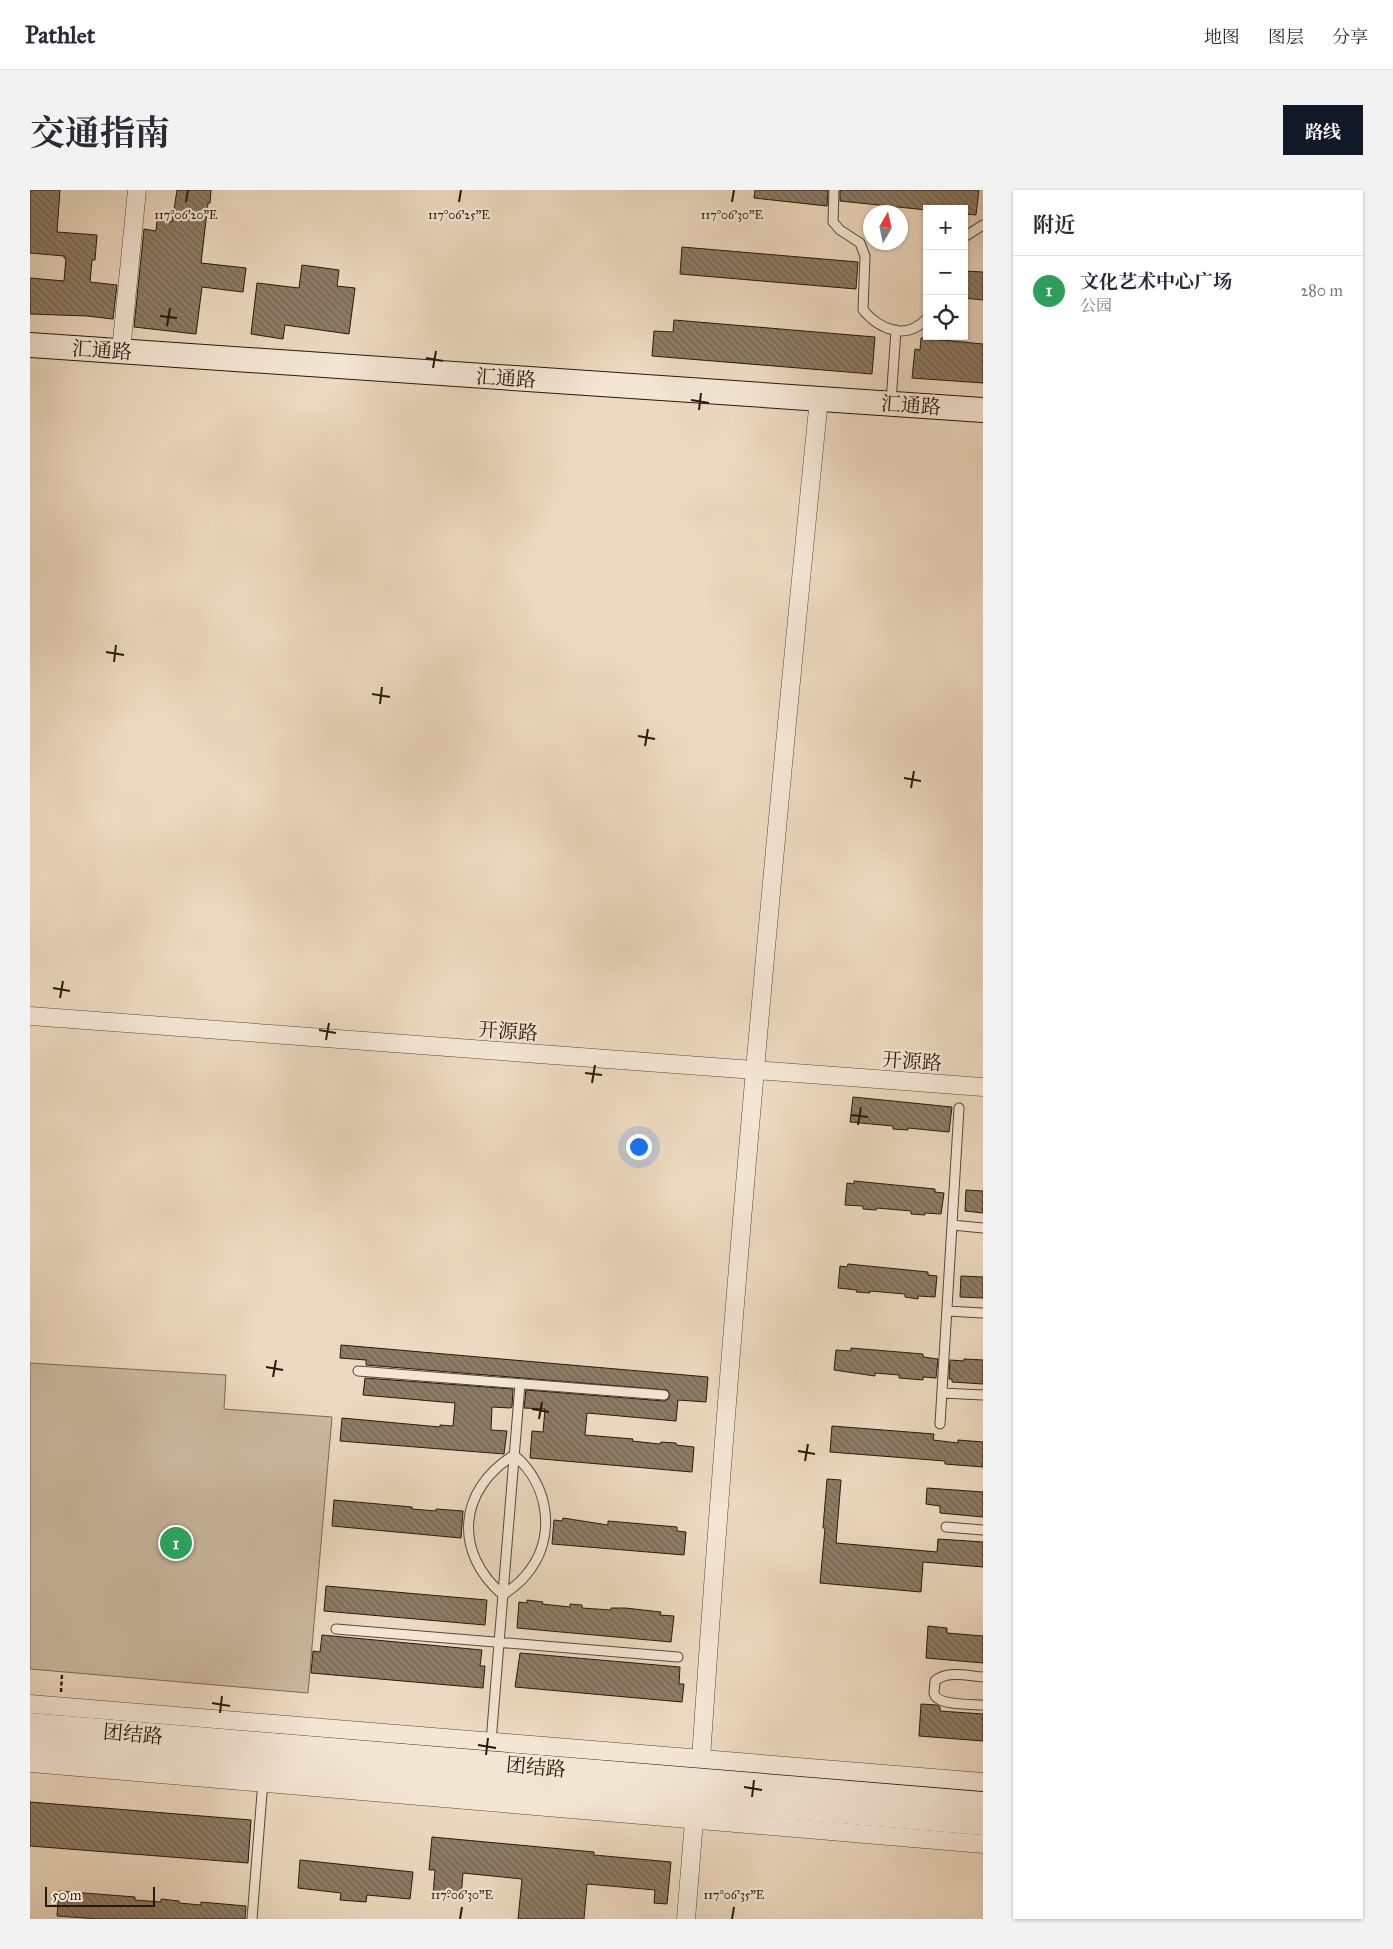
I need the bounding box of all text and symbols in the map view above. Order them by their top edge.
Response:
text: Pathlet [25,20,95,50]
text: 地图 [1204,26,1240,48]
text: 图层 [1268,26,1304,48]
text: 分享 [1332,26,1368,48]
button: 路线 [1283,105,1363,155]
text: 交通指南 [30,112,170,155]
north arrow [863,205,908,250]
map controls [923,205,968,340]
button: + [923,205,968,250]
text: 117°06'20"E [154,208,218,222]
text: 117°06'25"E [428,208,490,222]
text: 117°06'30"E [701,208,764,222]
text: 附近 [1033,212,1075,238]
button: − [923,250,968,295]
text: 文化艺术中心广场 [1080,270,1232,293]
text: 1 [1046,281,1052,300]
text: 280 m [1300,281,1343,300]
button: locate [923,295,968,340]
text: 公园 [1080,296,1112,315]
street label: 汇通路 [71,336,133,364]
street label: 汇通路 [475,364,537,392]
street label: 汇通路 [880,391,942,419]
street label: 开源路 [477,1017,539,1045]
street label: 开源路 [881,1047,943,1075]
your location [626,1134,652,1160]
pin: 1 [160,1524,192,1562]
street label: 团结路 [102,1719,164,1749]
street label: 团结路 [505,1752,567,1782]
scale bar [45,1884,155,1907]
text: 50 m [52,1887,81,1904]
text: 117°06'30"E [431,1888,494,1902]
text: 117°06'35"E [704,1888,765,1902]

